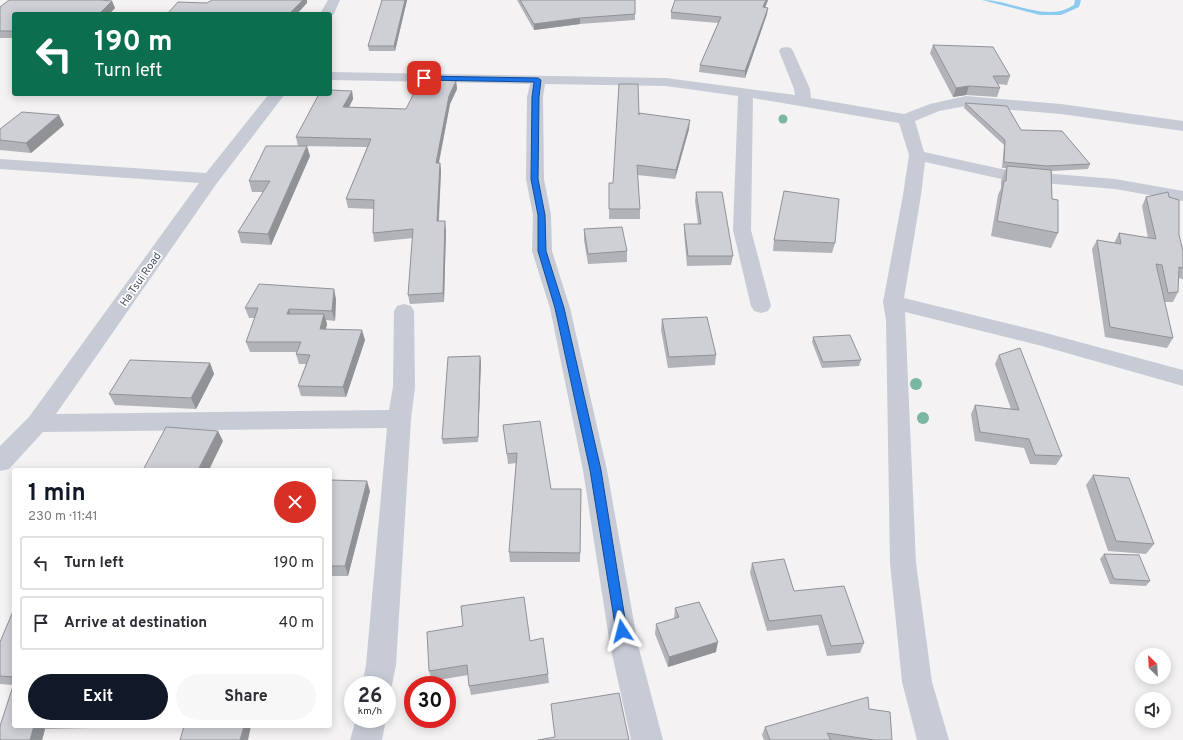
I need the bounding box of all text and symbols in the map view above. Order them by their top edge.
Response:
text: 190 m [94,25,172,61]
icon: left [28,28,80,80]
text: Turn left [94,60,162,83]
pin [407,61,441,95]
icon: arrive [413,67,435,89]
street label: Ha Tsui Road [117,250,165,309]
text: 1 min [28,479,86,509]
button: close [274,481,316,523]
text: 230 m · 11:41 [28,509,98,525]
icon: left [30,552,52,574]
text: Turn left [64,554,124,573]
text: 190 m [274,554,314,573]
position arrow [601,610,643,652]
icon: arrive [30,612,52,634]
text: Arrive at destination [64,614,207,633]
text: 40 m [279,614,314,633]
north arrow [1135,648,1171,684]
map controls [1135,648,1171,728]
button: Exit [28,674,168,720]
button: Share [176,674,316,720]
speed limit sign: 30 [404,676,456,728]
text: 26 [358,684,382,710]
button: sound [1135,692,1171,728]
text: km/h [358,705,382,718]

